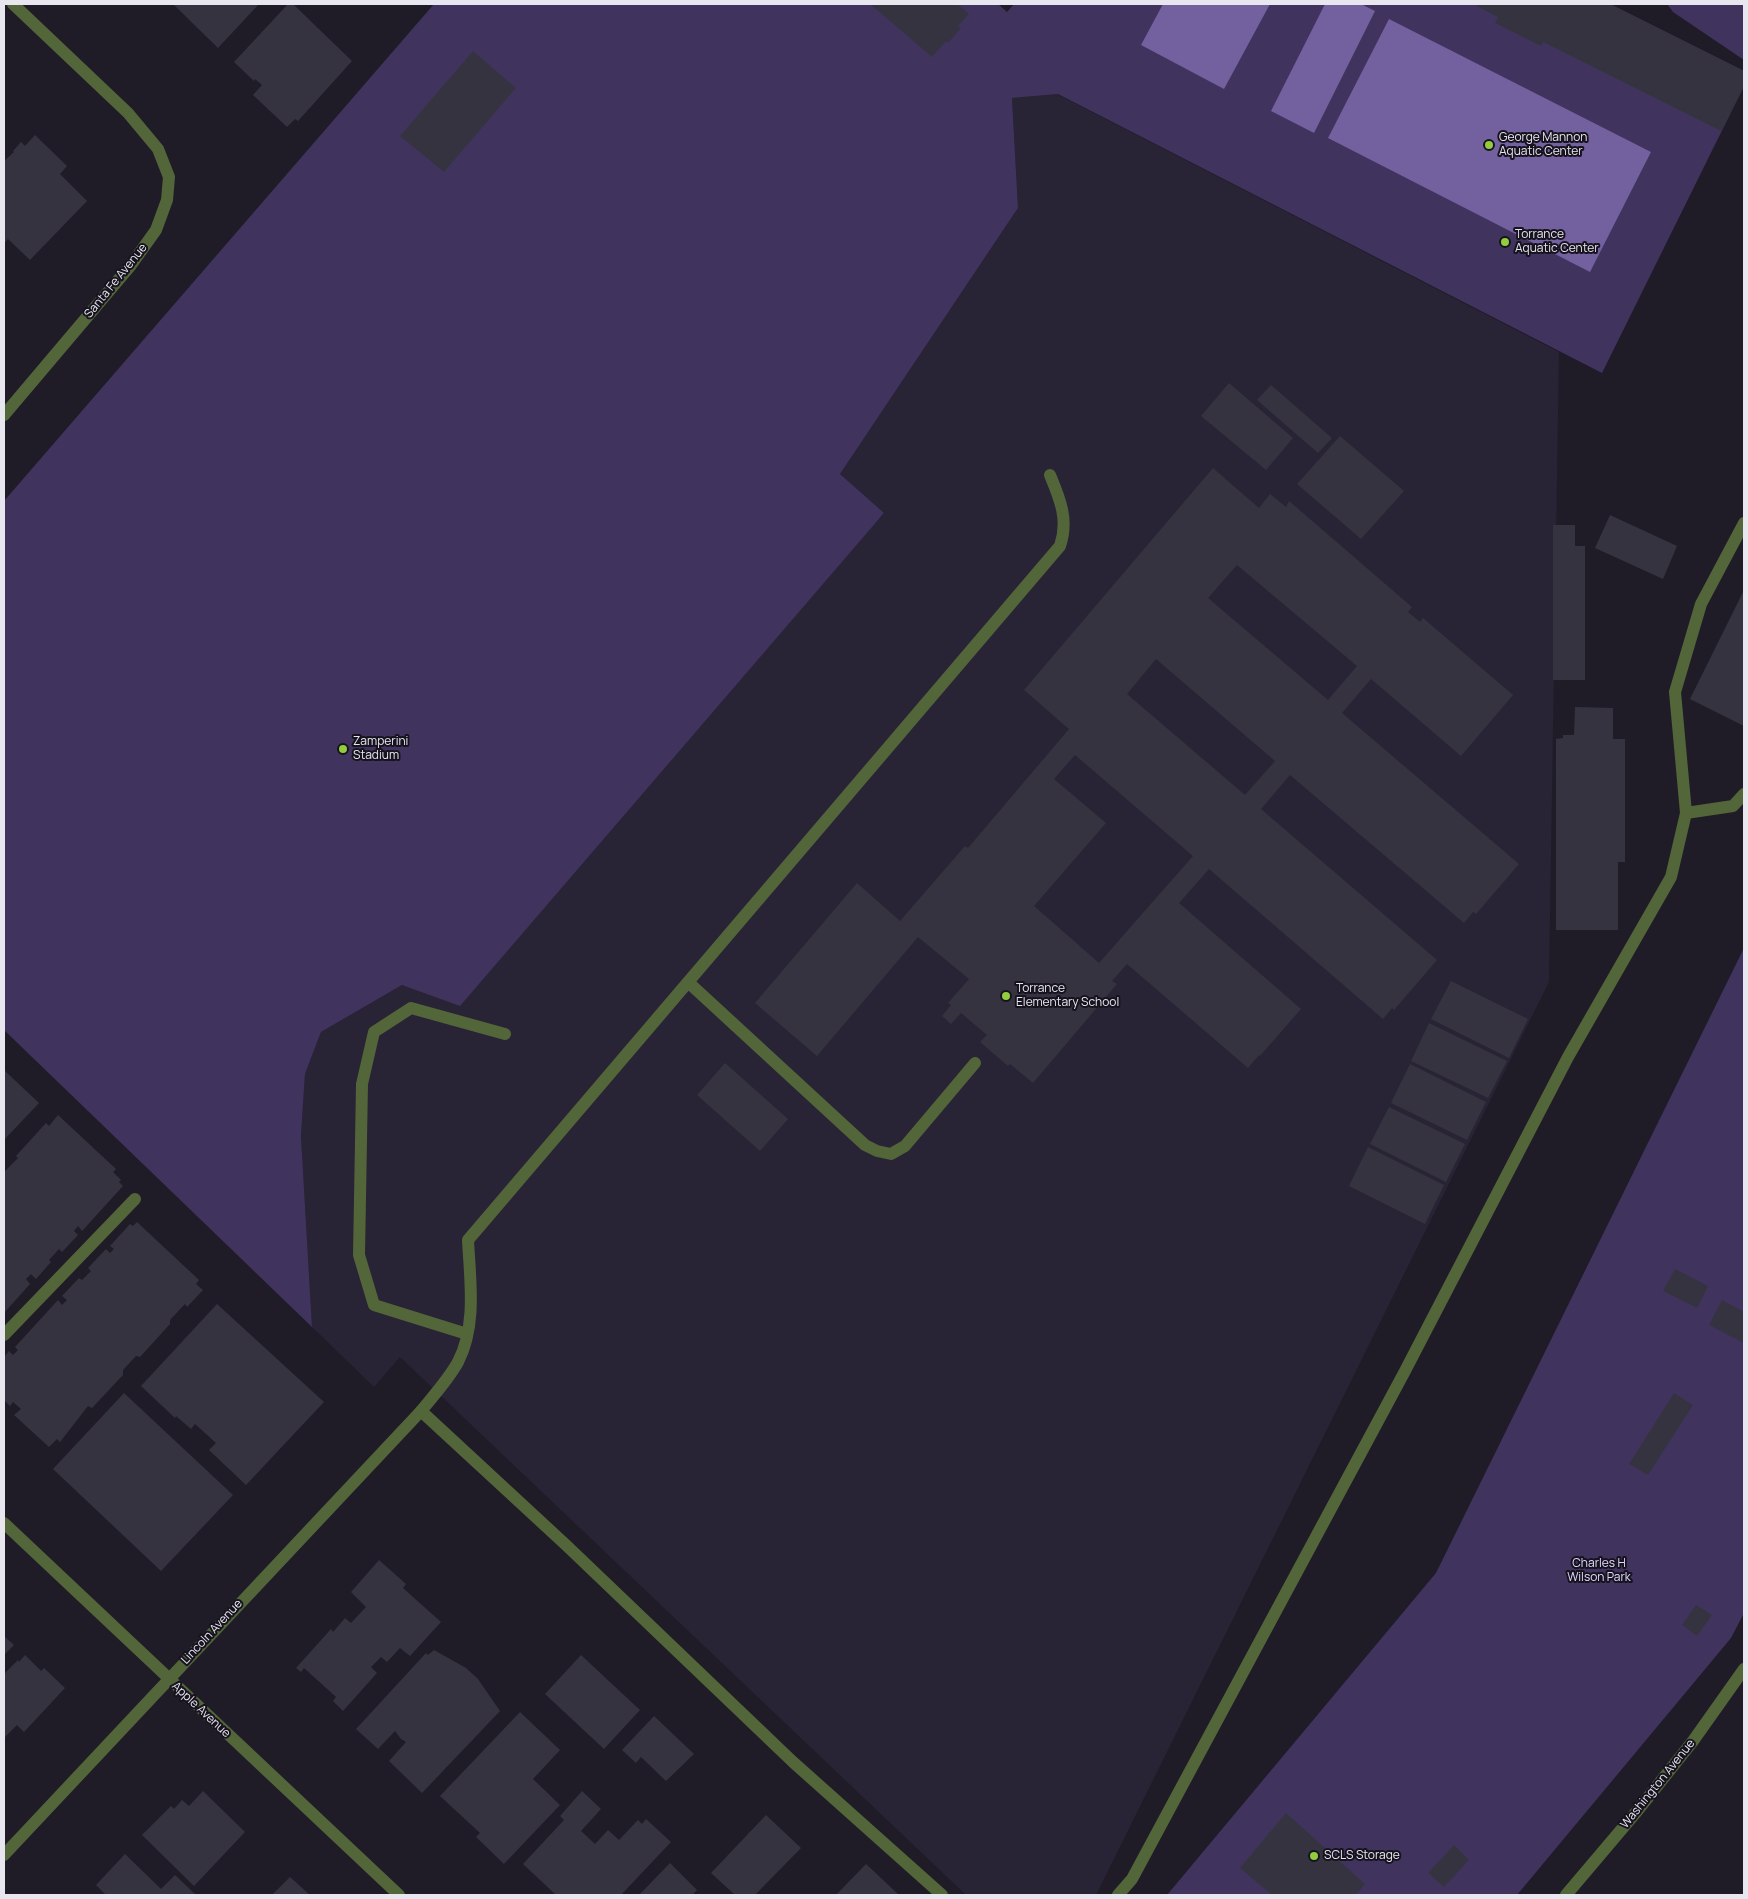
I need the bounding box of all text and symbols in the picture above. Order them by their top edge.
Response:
place label: George Mannon Aquatic Center [1499,131,1587,159]
marker: George Mannon Aquatic Center [1483,139,1495,151]
place label: Torrance Aquatic Center [1515,228,1599,256]
marker: Torrance Aquatic Center [1499,236,1511,248]
street label: Santa Fe Avenue [82,241,150,321]
place label: Zamperini Stadium [353,735,408,763]
marker: Zamperini Stadium [337,743,349,755]
place label: Torrance Elementary School [1016,982,1119,1010]
marker: Torrance Elementary School [1000,990,1012,1002]
park label: Charles H Wilson Park [1567,1557,1631,1585]
street label: Lincoln Avenue [178,1597,246,1667]
street label: Apple Avenue [169,1679,233,1741]
street label: Washington Avenue [1618,1737,1698,1831]
place label: SCLS Storage [1324,1849,1400,1863]
marker: SCLS Storage [1308,1850,1320,1862]

